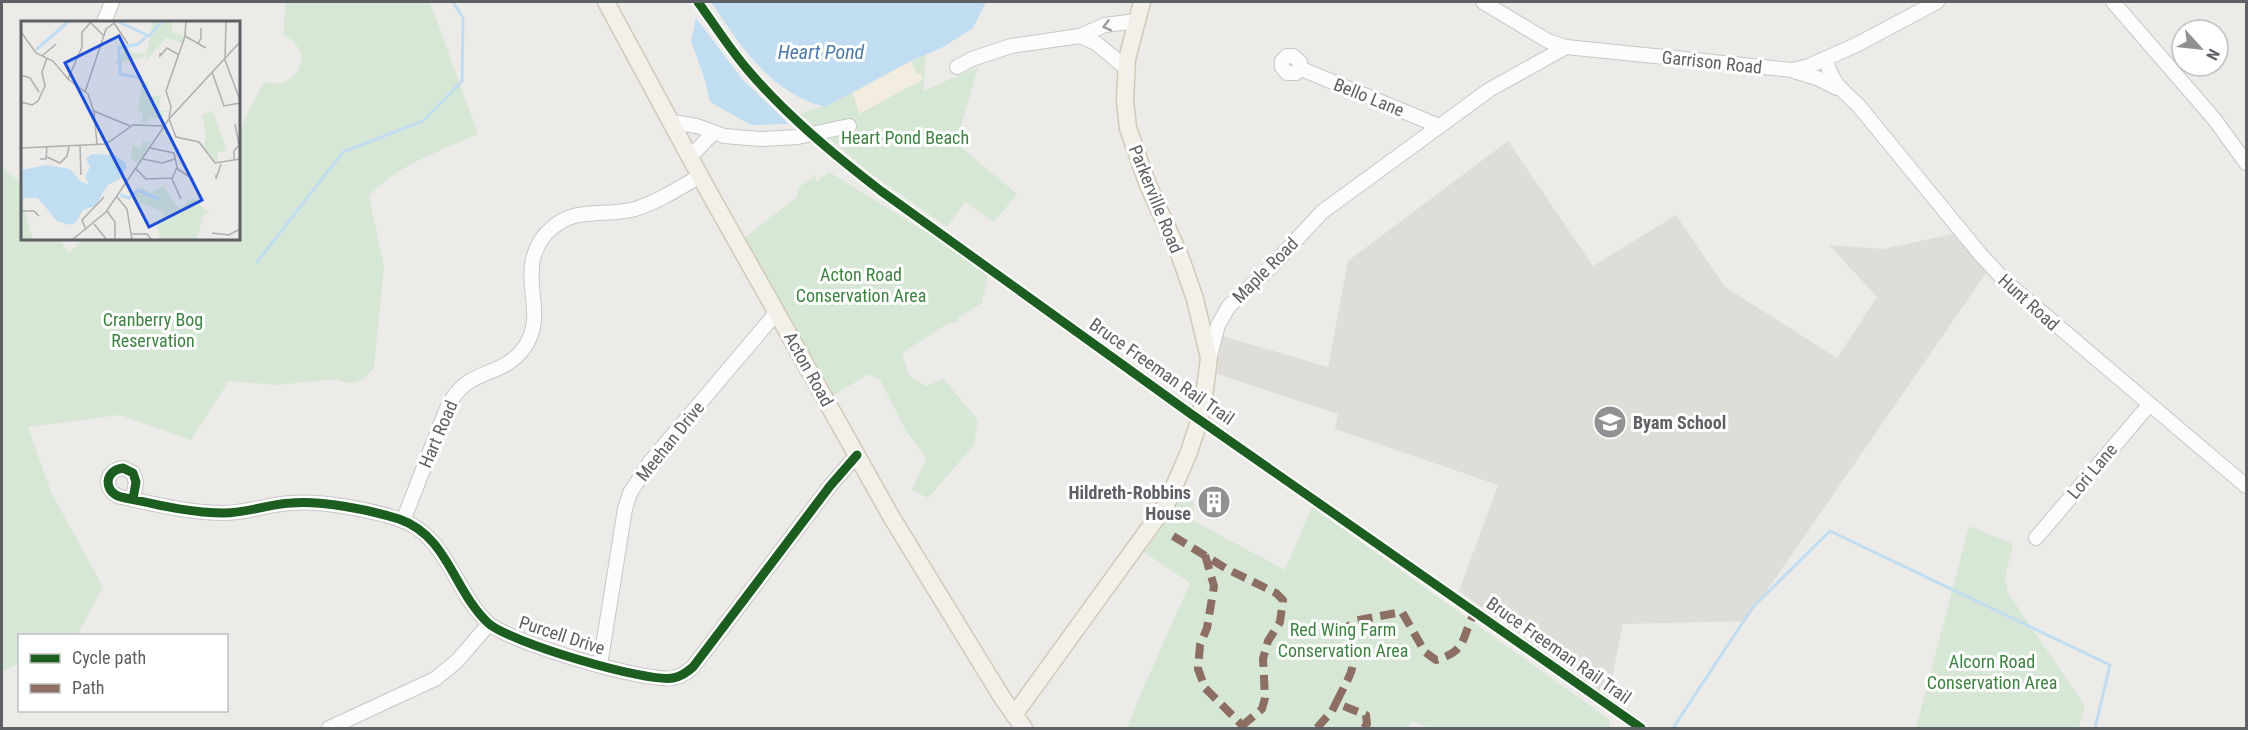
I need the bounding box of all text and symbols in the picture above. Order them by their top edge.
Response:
north arrow [2170,18,2230,78]
one-way arrow [1102,19,1113,31]
inset map [21,21,240,240]
water label: Heart Pond [778,40,865,64]
street label: Garrison Road [1661,46,1763,78]
text: N [2202,46,2224,63]
street label: Bello Lane [1331,73,1407,121]
park label: Heart Pond Beach [841,127,969,148]
street label: Parkerville Road [1125,142,1187,256]
street label: Maple Road [1228,233,1302,307]
park label: Acton Road Conservation Area [796,264,926,306]
street label: Hunt Road [1994,269,2064,335]
park label: Cranberry Bog Reservation [103,309,203,351]
street label: Bruce Freeman Rail Trail [1086,313,1238,429]
street label: Acton Road [780,328,838,410]
street label: Hart Road [414,397,462,471]
street label: Meehan Drive [631,397,709,485]
school or university icon: Byam School [1592,404,1628,440]
place label: Byam School [1633,412,1726,433]
street label: Lori Lane [2063,439,2121,503]
place label: Hildreth-Robbins House [1068,482,1191,524]
building icon: Hildreth-Robbins House [1196,484,1232,520]
street label: Bruce Freeman Rail Trail [1483,592,1635,708]
street label: Purcell Drive [516,611,608,659]
park label: Red Wing Farm Conservation Area [1278,619,1408,661]
legend [18,634,228,712]
text: Cycle path [72,647,146,668]
park label: Alcorn Road Conservation Area [1927,651,2057,693]
text: Path [72,677,105,698]

